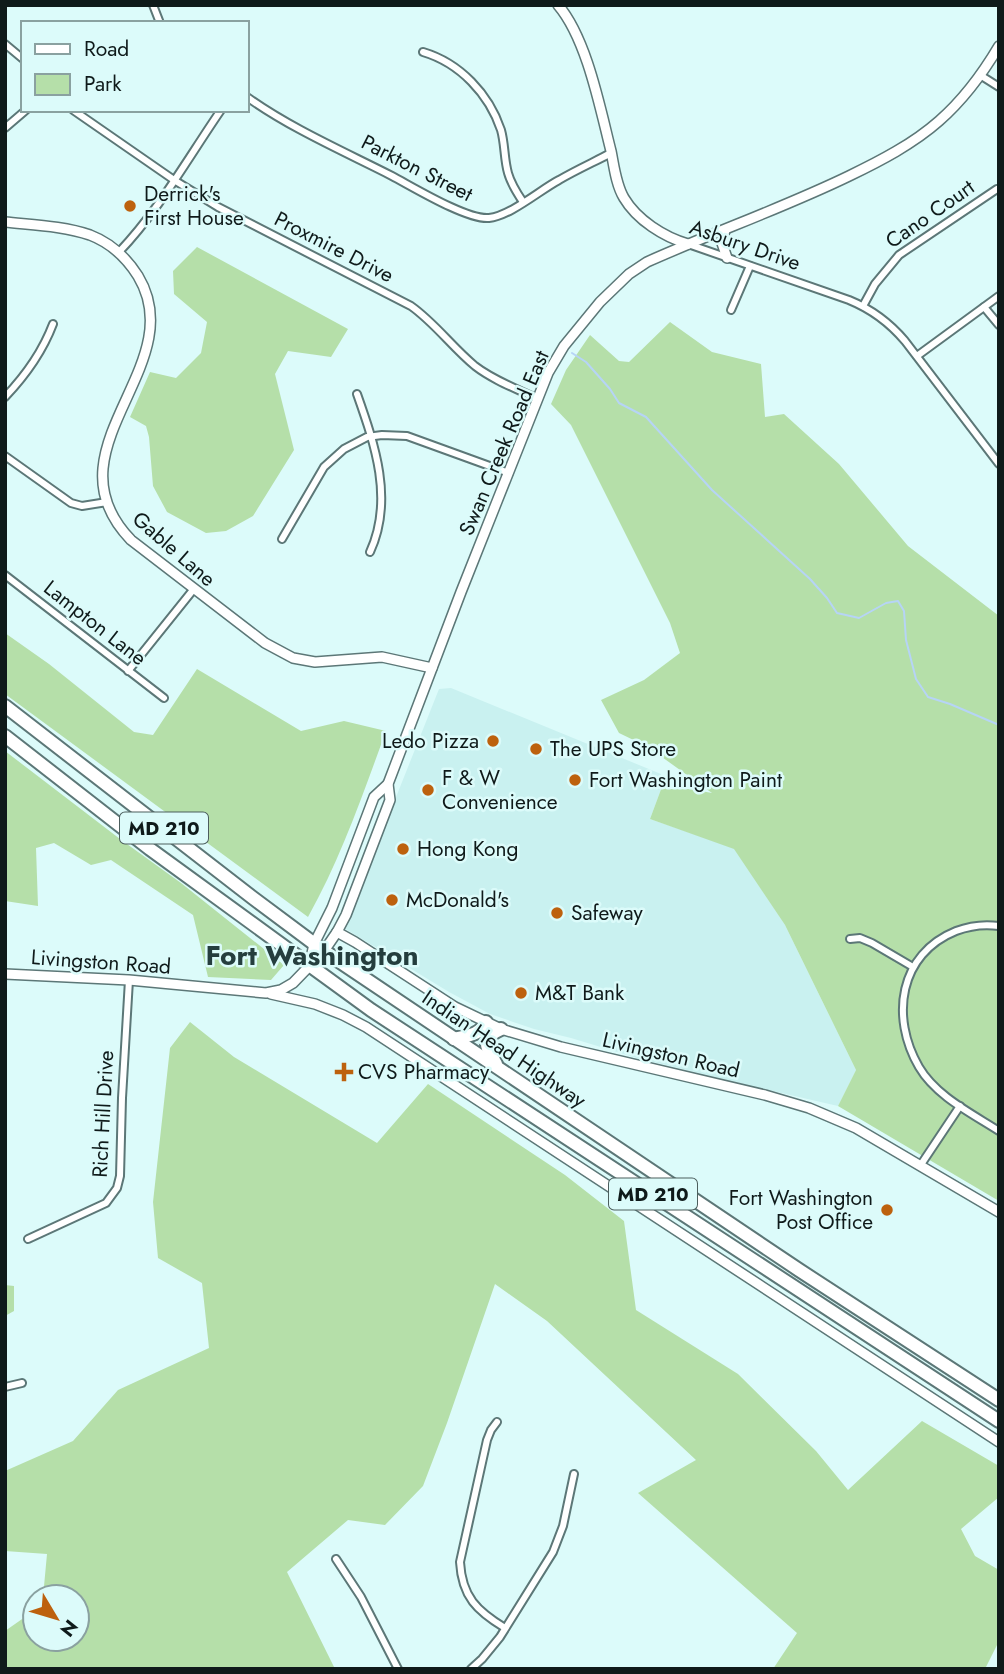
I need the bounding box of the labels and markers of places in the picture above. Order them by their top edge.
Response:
place label: Derrick's First House [144,179,244,233]
marker: Derrick's First House [122,198,138,214]
place label: Ledo Pizza [382,726,479,756]
marker: Ledo Pizza [485,733,501,749]
place label: The UPS Store [550,734,676,764]
marker: The UPS Store [528,741,544,757]
place label: F & W Convenience [442,763,558,817]
place label: Fort Washington Paint [589,765,782,795]
marker: Fort Washington Paint [567,772,583,788]
marker: F & W Convenience [420,782,436,798]
place label: Hong Kong [417,834,518,864]
marker: Hong Kong [395,841,411,857]
place label: McDonald's [406,885,509,915]
marker: McDonald's [384,892,400,908]
place label: Safeway [571,898,643,928]
marker: Safeway [549,905,565,921]
place label: M&T Bank [535,978,625,1008]
marker: M&T Bank [513,985,529,1001]
place label: CVS Pharmacy [358,1057,490,1087]
marker: CVS Pharmacy [336,1064,352,1080]
place label: Fort Washington Post Office [729,1183,873,1237]
marker: Fort Washington Post Office [879,1202,895,1218]

